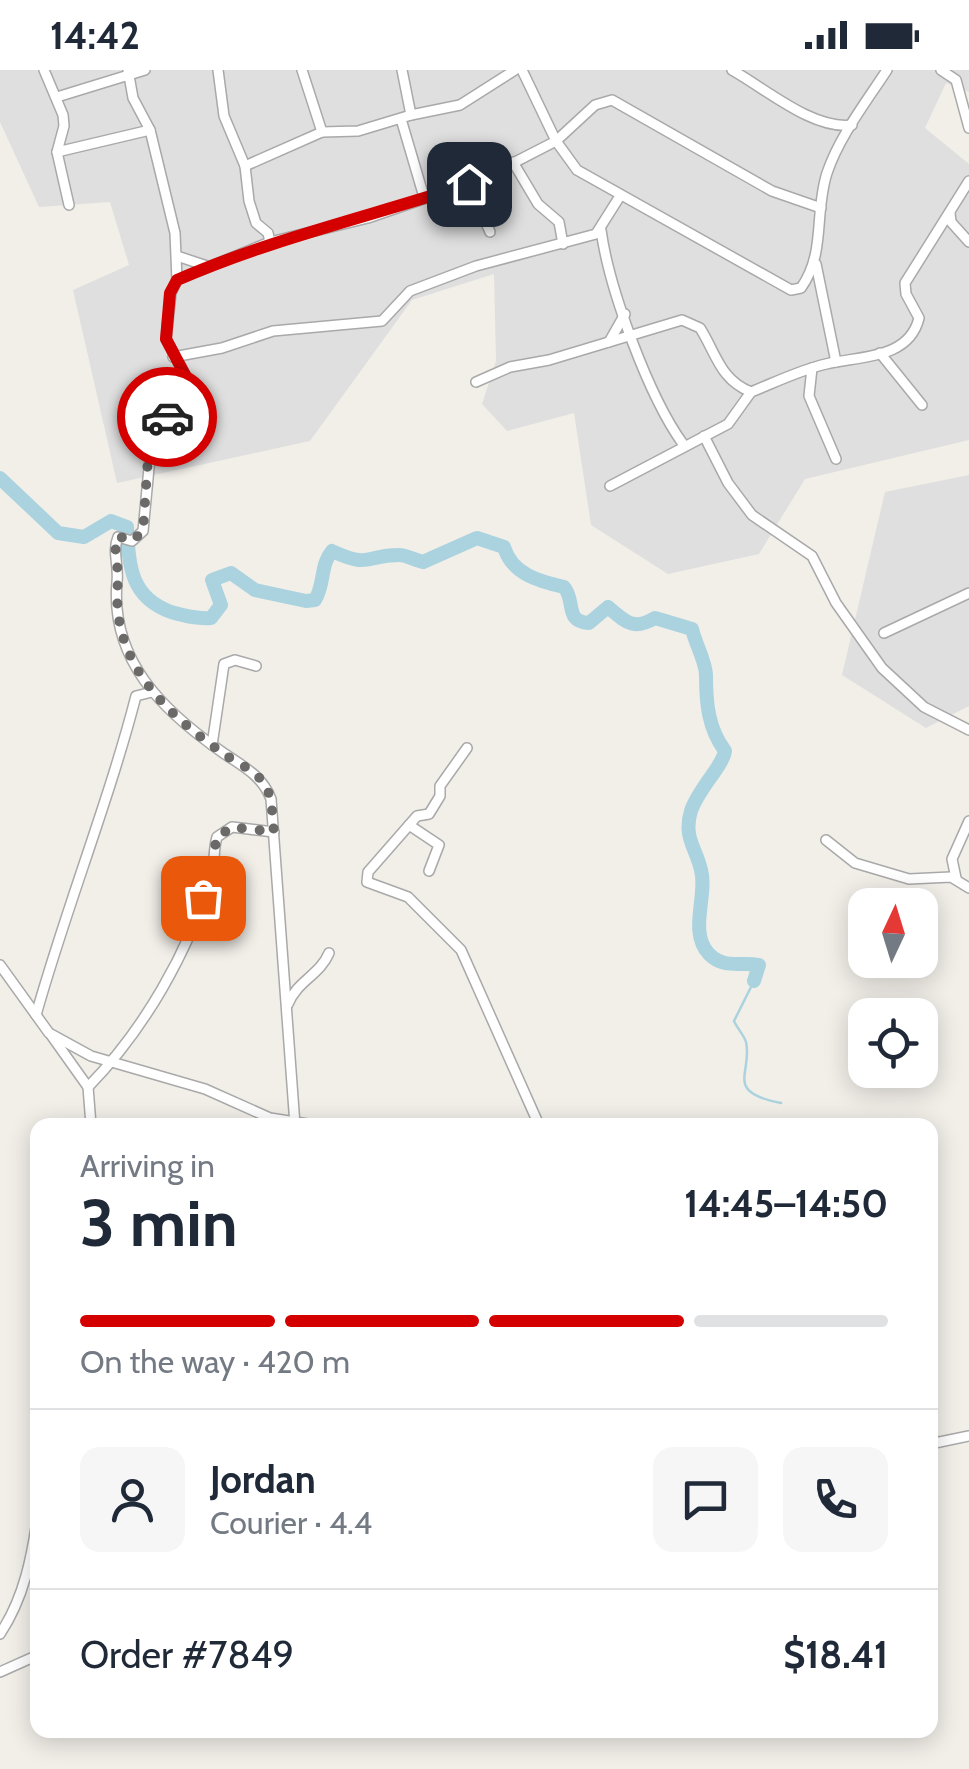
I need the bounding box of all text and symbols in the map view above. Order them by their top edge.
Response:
text: 14:42 [50,12,140,59]
pin [427,142,512,227]
icon: home [442,157,497,212]
courier [117,367,217,467]
icon: car [140,390,195,445]
pin [161,856,246,941]
icon: bag [176,871,231,926]
north arrow [848,888,938,978]
map controls [848,888,938,1088]
button: locate [848,998,938,1088]
text: Arriving in [80,1146,215,1185]
text: 14:45–14:50 [684,1180,888,1227]
text: 3 min [80,1183,238,1262]
text: On the way · 420 m [80,1342,350,1381]
button: person [80,1447,185,1552]
button: chat [653,1447,758,1552]
button: phone [783,1447,888,1552]
text: Jordan [210,1456,316,1503]
text: Courier · 4.4 [210,1503,372,1542]
text: Order #7849 [80,1631,294,1678]
text: $18.41 [783,1631,888,1678]

